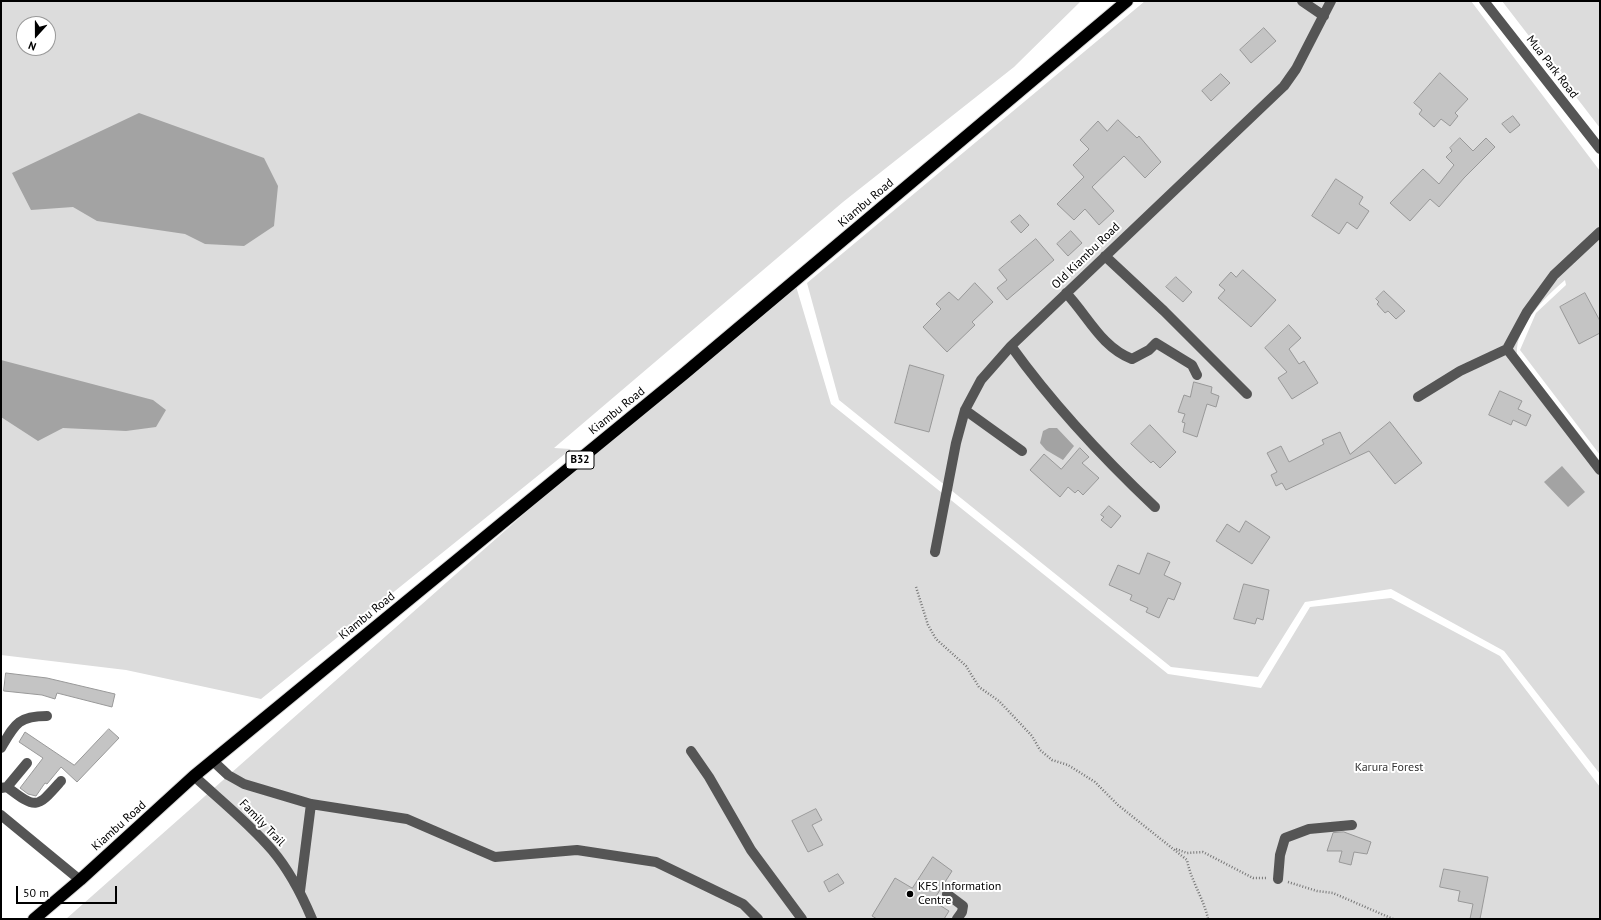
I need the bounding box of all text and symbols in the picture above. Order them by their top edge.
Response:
north arrow [16,16,56,56]
street label: Mua Park Road [1523,33,1581,101]
text: N [26,38,38,54]
street label: Kiambu Road [835,176,897,230]
street label: Old Kiambu Road [1049,220,1123,292]
street label: Kiambu Road [586,384,648,438]
road number: B32 [566,451,594,469]
street label: Kiambu Road [336,589,398,643]
park label: Karura Forest [1355,761,1423,775]
street label: Family Trail [236,797,288,849]
street label: Kiambu Road [89,798,149,854]
scale bar [18,878,119,904]
place label: KFS Information Centre [918,880,1001,908]
text: 50 m [23,885,49,900]
marker: KFS Information Centre [905,889,915,899]

